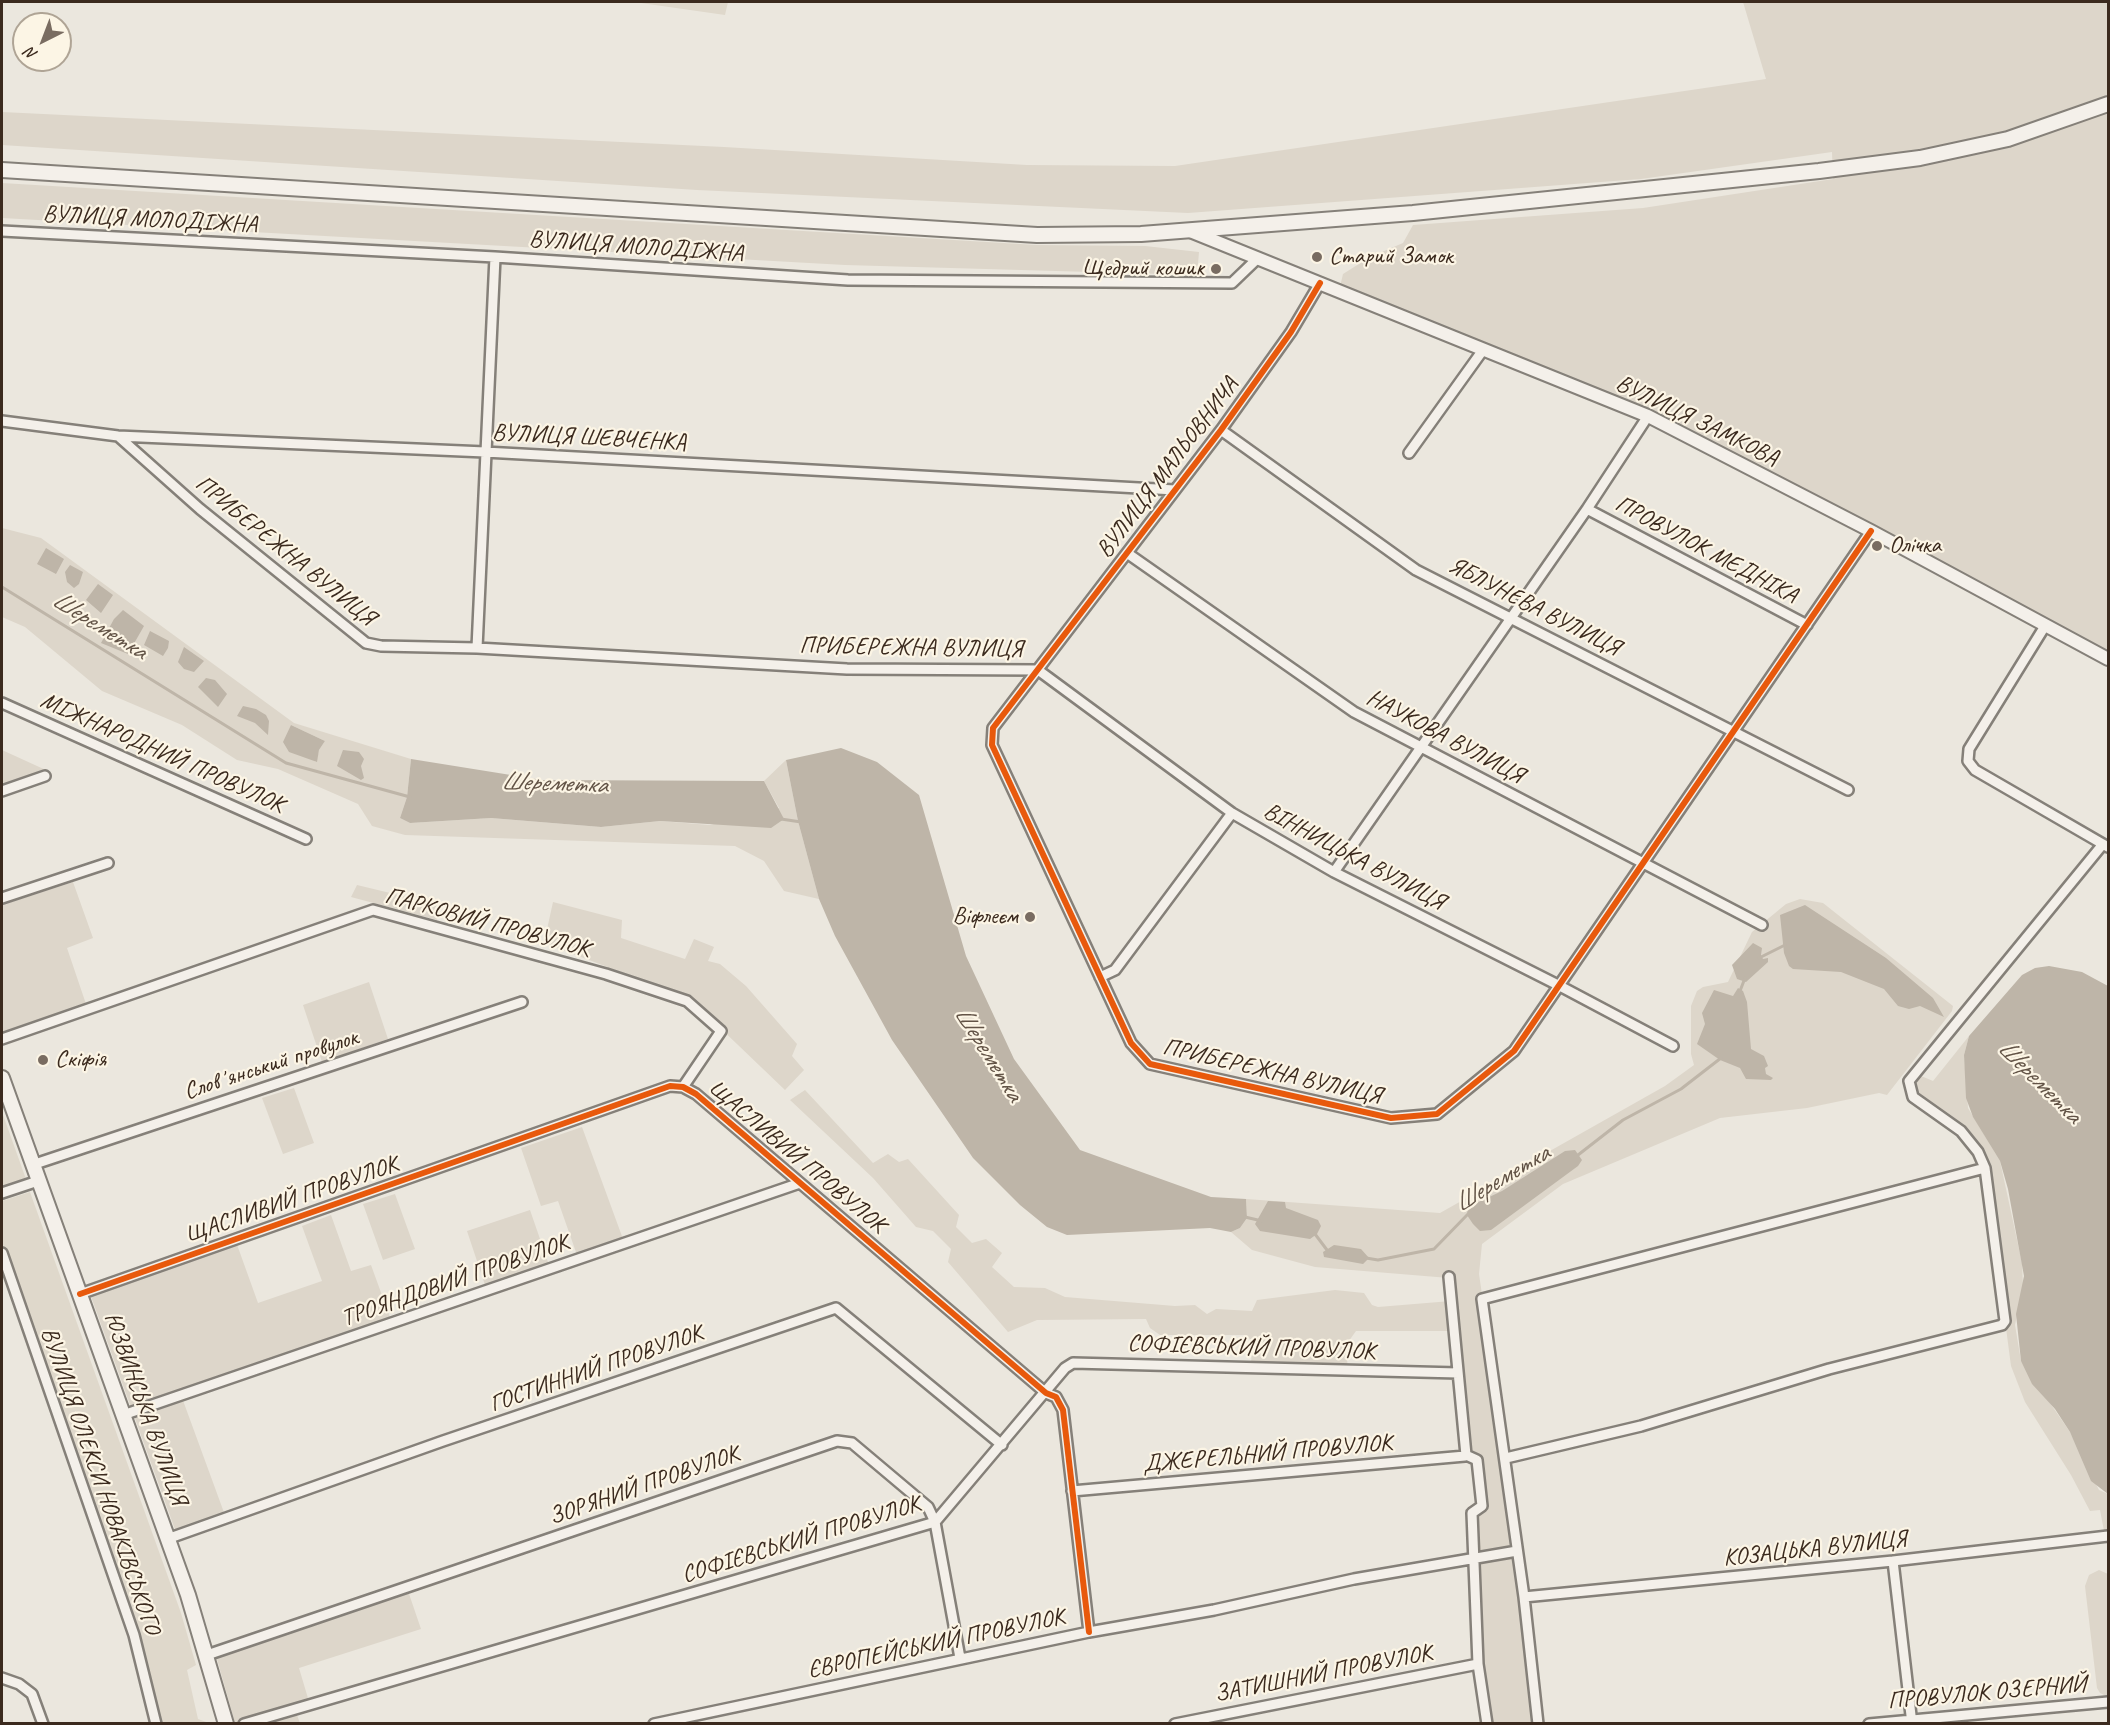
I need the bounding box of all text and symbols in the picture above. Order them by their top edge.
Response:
north arrow [12,12,72,72]
text: N [21,43,42,65]
street label: ВУЛИЦЯ МОЛОДІЖНА [42,200,258,240]
street label: ВУЛИЦЯ МОЛОДІЖНА [528,225,744,269]
place label: Старий Замок [1329,243,1453,271]
marker: Старий Замок [1310,250,1324,264]
place label: Щедрий кошик [1083,255,1204,283]
marker: Щедрий кошик [1209,262,1223,276]
street label: ВУЛИЦЯ ЗАМКОВА [1611,369,1783,473]
street label: ВУЛИЦЯ МАЛЬОВНИЧА [1091,372,1245,564]
street label: ВУЛИЦЯ ШЕВЧЕНКА [491,419,687,457]
street label: ПРИБЕРЕЖНА ВУЛИЦЯ [189,470,381,632]
street label: ПРОВУЛОК МЕДНІКА [1610,490,1802,610]
place label: Олічка [1889,532,1941,560]
marker: Олічка [1870,539,1884,553]
street label: ЯБЛУНЕВА ВУЛИЦЯ [1443,551,1625,663]
water label: Шереметка [46,585,152,667]
street label: ПРИБЕРЕЖНА ВУЛИЦЯ [799,632,1023,664]
street label: НАУКОВА ВУЛИЦЯ [1362,683,1528,791]
street label: МІЖНАРОДНИЙ ПРОВУЛОК [36,686,288,820]
water label: Шереметка [500,767,608,801]
street label: ВІННИЦЬКА ВУЛИЦЯ [1259,797,1449,917]
street label: ПАРКОВИЙ ПРОВУЛОК [382,882,592,964]
place label: Віфлеєм [952,903,1018,931]
marker: Віфлеєм [1023,910,1037,924]
water label: Шереметка [947,1001,1029,1107]
street label: Словʼянський провулок [180,1023,362,1107]
street label: ПРИБЕРЕЖНА ВУЛИЦЯ [1160,1033,1384,1111]
water label: Шереметка [1990,1033,2088,1131]
place label: Скіфія [55,1046,106,1074]
marker: Скіфія [36,1053,50,1067]
street label: ЩАСЛИВИЙ ПРОВУЛОК [703,1075,891,1239]
water label: Шереметка [1449,1138,1555,1220]
street label: ЩАСЛИВИЙ ПРОВУЛОК [182,1150,402,1250]
street label: ТРОЯНДОВИЙ ПРОВУЛОК [338,1229,572,1333]
street label: ЮЗВИНСЬКА ВУЛИЦЯ [97,1309,193,1509]
street label: ГОСТИННИЙ ПРОВУЛОК [486,1319,706,1419]
street label: ВУЛИЦЯ ОЛЕКСИ НОВАКІВСЬКОГО [34,1324,166,1638]
street label: СОФІЄВСЬКИЙ ПРОВУЛОК [1127,1329,1375,1367]
street label: ДЖЕРЕЛЬНИЙ ПРОВУЛОК [1141,1429,1393,1479]
street label: ЗОРЯНИЙ ПРОВУЛОК [545,1440,743,1532]
street label: СОФІЄВСЬКИЙ ПРОВУЛОК [678,1490,924,1590]
street label: КОЗАЦЬКА ВУЛИЦЯ [1722,1525,1908,1573]
street label: ЄВРОПЕЙСЬКИЙ ПРОВУЛОК [805,1603,1067,1685]
street label: ЗАТИШНИЙ ПРОВУЛОК [1212,1639,1434,1709]
street label: ПРОВУЛОК ОЗЕРНИЙ [1886,1670,2088,1716]

